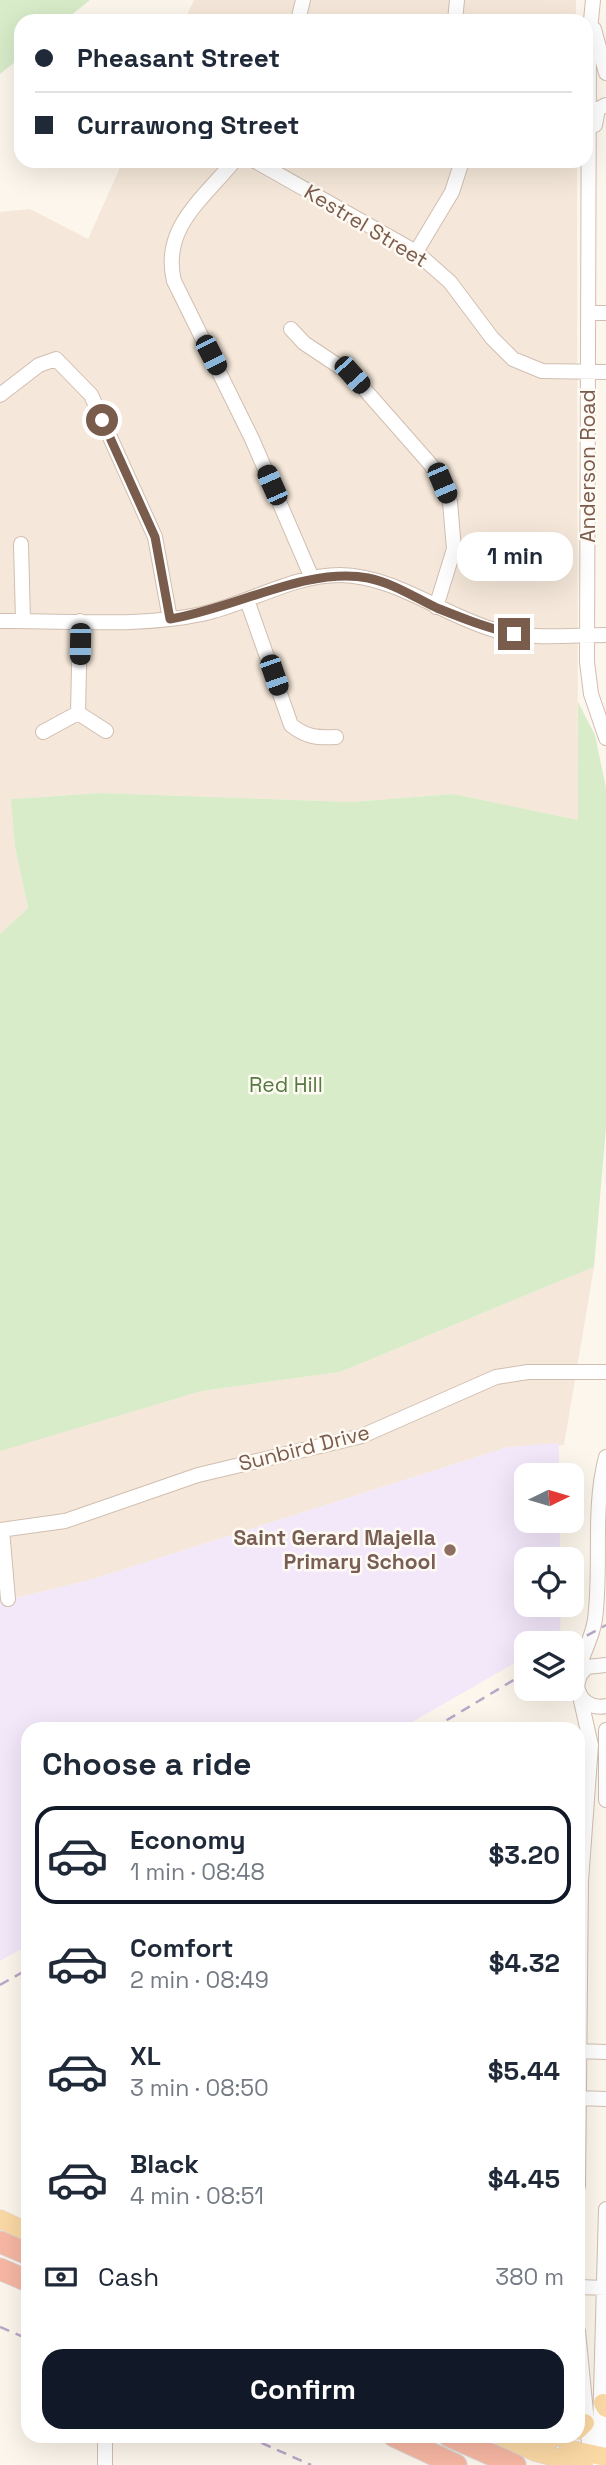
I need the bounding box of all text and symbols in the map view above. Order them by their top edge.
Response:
text: Pheasant Street [77,41,280,75]
text: Currawong Street [77,108,299,142]
street label: Kestrel Street [299,178,433,273]
car [193,332,230,378]
car [331,352,374,398]
street label: Anderson Road [574,389,601,543]
route start [86,404,118,436]
car [425,460,460,506]
car [254,462,291,508]
callout: 1 min [456,532,572,582]
text: 1 min [487,541,543,571]
route end [498,618,530,650]
car [70,623,91,665]
car [258,652,291,698]
park label: Red Hill [249,1071,323,1098]
street label: Sunbird Drive [236,1418,372,1477]
north arrow [514,1463,584,1533]
map controls [514,1463,584,1701]
place label: Saint Gerard Majella Primary School [233,1524,436,1575]
marker: Saint Gerard Majella Primary School [442,1542,458,1558]
button: locate [514,1547,584,1617]
button: layers [514,1631,584,1701]
text: Choose a ride [42,1744,252,1784]
text: Economy [130,1823,246,1857]
icon: car [46,1824,109,1887]
text: $3.20 [488,1838,560,1872]
text: 1 min · 08:48 [130,1857,265,1887]
text: Comfort [130,1931,233,1965]
icon: car [46,1932,109,1995]
text: $4.32 [489,1946,560,1980]
text: 2 min · 08:49 [130,1965,269,1995]
text: XL [130,2039,161,2073]
icon: car [46,2040,109,2103]
text: $5.44 [488,2054,560,2088]
text: 3 min · 08:50 [130,2073,269,2103]
text: Black [130,2147,199,2181]
icon: car [46,2148,109,2211]
text: $4.45 [488,2162,560,2196]
text: 4 min · 08:51 [130,2181,264,2211]
icon: cash [42,2258,80,2296]
text: Cash [98,2260,159,2294]
text: 380 m [495,2262,564,2292]
button: Confirm [42,2349,564,2429]

